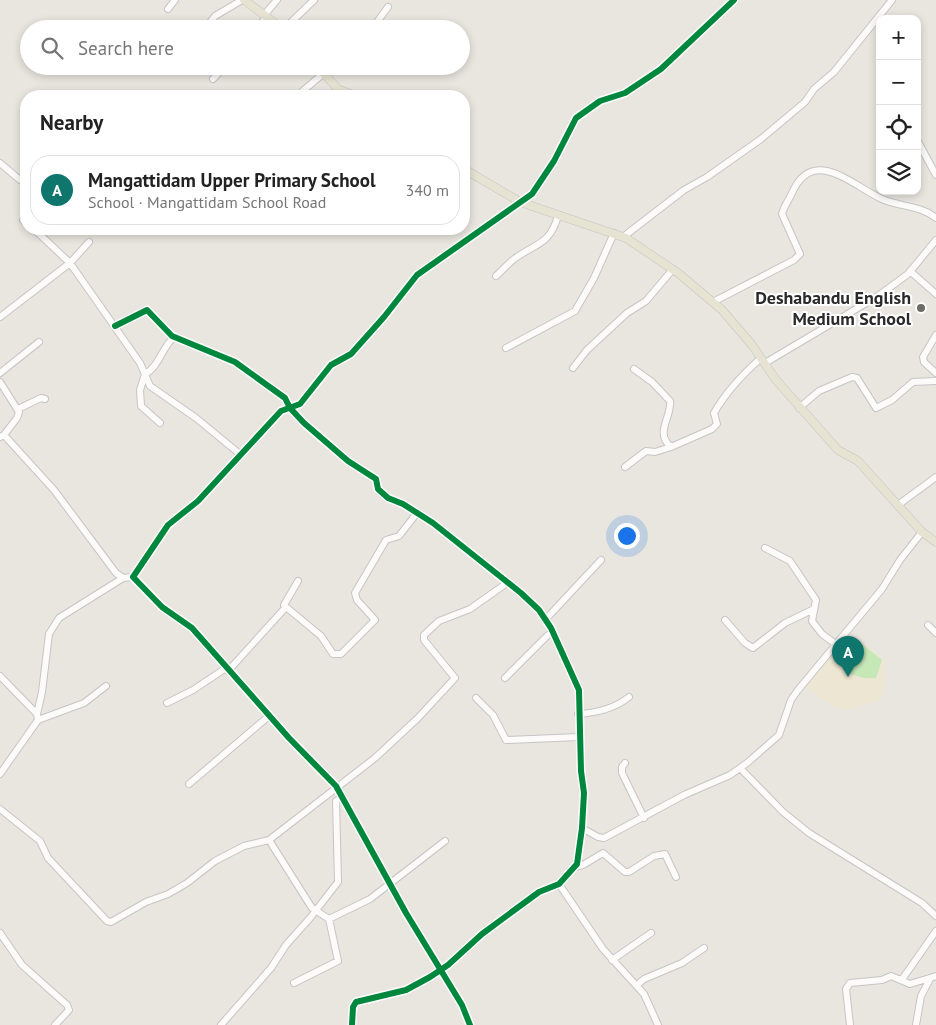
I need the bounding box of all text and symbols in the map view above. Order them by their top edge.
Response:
map controls [876,15,921,195]
button: + [876,15,921,60]
search box [20,20,470,75]
icon: search [38,34,66,62]
text: Search here [78,36,174,60]
button: − [876,60,921,105]
button: locate [876,105,921,150]
text: Nearby [40,109,103,136]
button: layers [876,150,921,195]
text: Mangattidam Upper Primary School [88,168,376,192]
text: A [52,180,62,200]
text: 340 m [406,180,449,200]
text: School · Mangattidam School Road [88,192,326,212]
place label: Deshabandu English Medium School [755,286,912,330]
marker: Deshabandu English Medium School [915,302,927,314]
your location [614,523,640,549]
pin: A [832,636,864,677]

